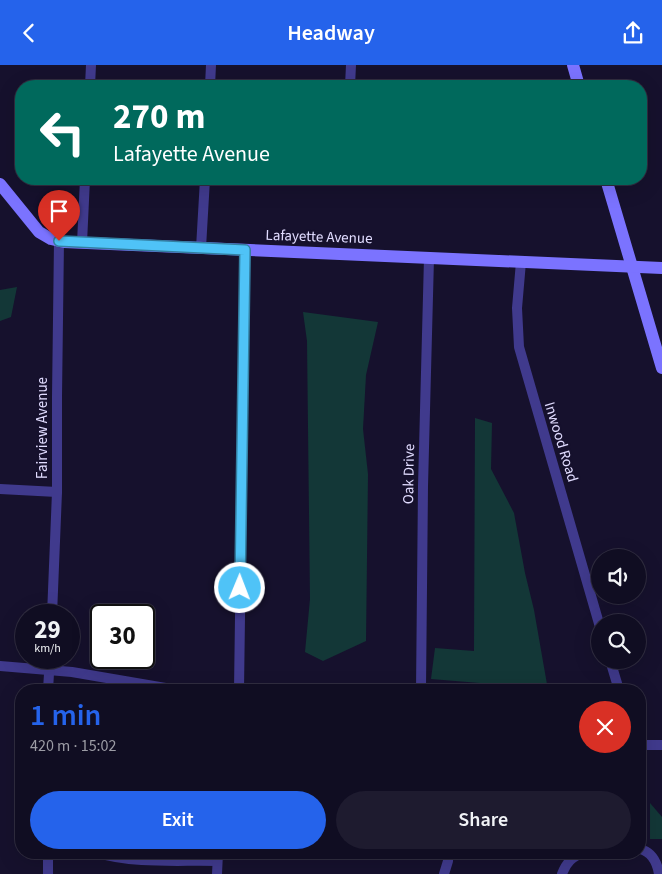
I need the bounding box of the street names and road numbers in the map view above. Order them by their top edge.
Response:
street label: Lafayette Avenue [265,225,373,249]
street label: Fairview Avenue [32,377,53,479]
street label: Inwood Road [539,399,583,485]
street label: Oak Drive [398,444,420,504]

